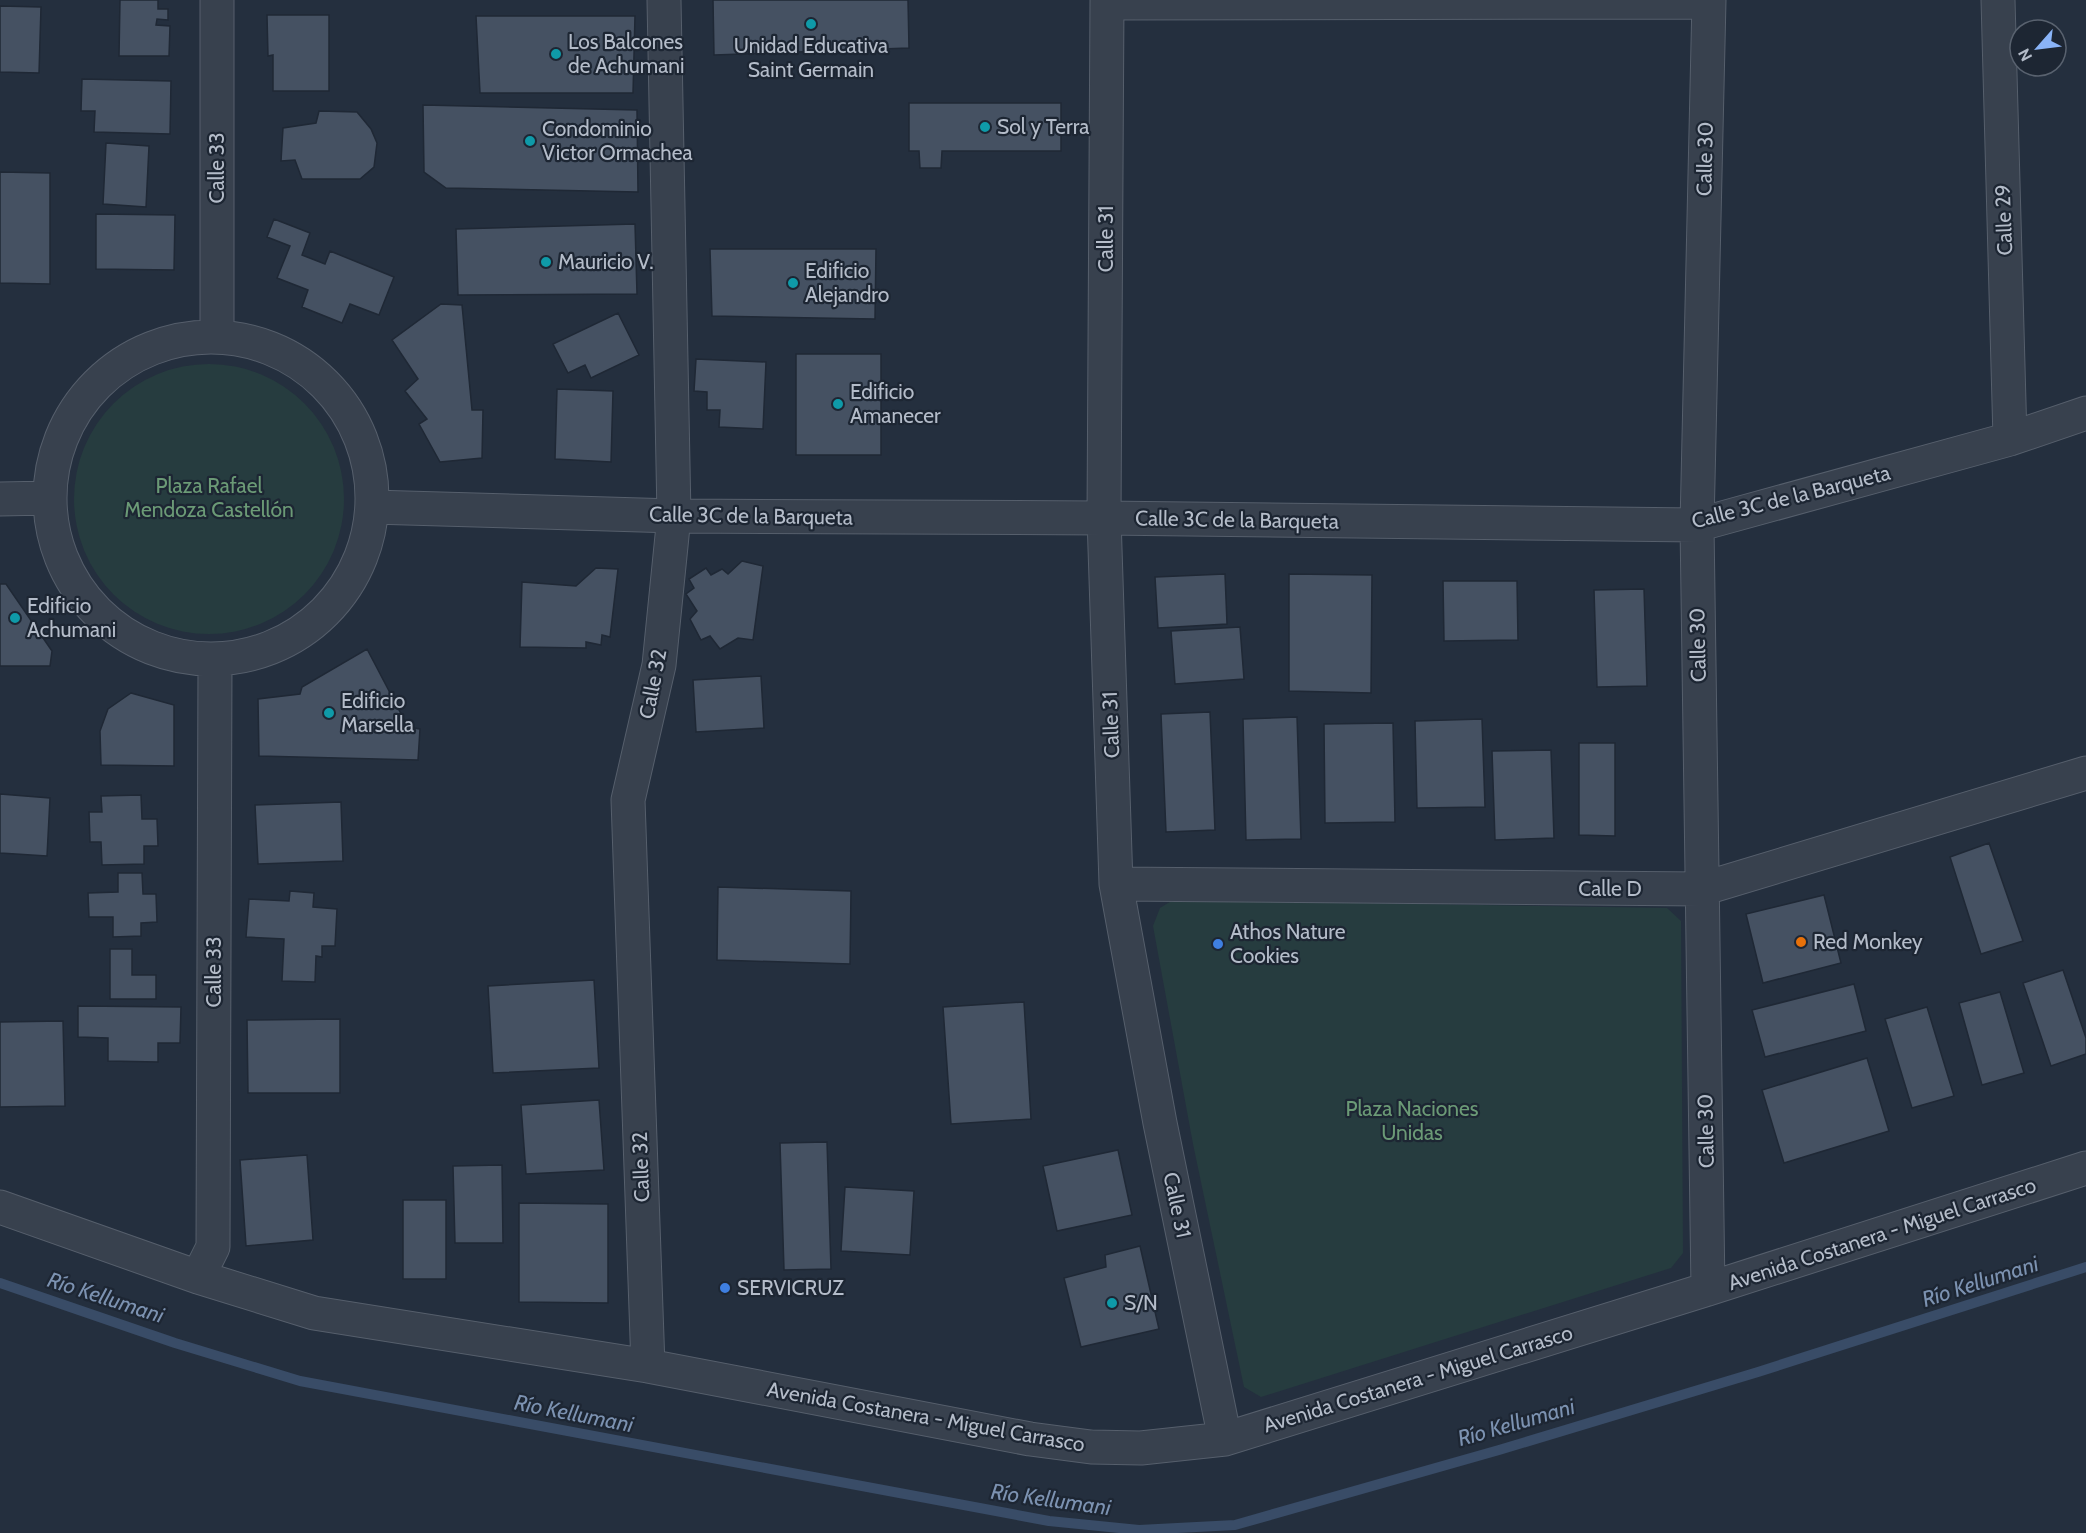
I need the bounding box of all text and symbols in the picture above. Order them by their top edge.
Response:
marker: Unidad Educativa Saint Germain [804,17,818,31]
north arrow [2008,18,2068,78]
place label: Los Balcones de Achumani [568,29,684,78]
place label: Unidad Educativa Saint Germain [734,33,888,82]
text: N [2014,45,2036,64]
marker: Los Balcones de Achumani [549,47,563,61]
place label: Sol y Terra [997,114,1089,139]
place label: Condominio Victor Ormachea [542,116,693,165]
marker: Sol y Terra [978,120,992,134]
street label: Calle 30 [1691,122,1718,196]
street label: Calle 33 [204,132,229,204]
marker: Condominio Victor Ormachea [523,134,537,148]
street label: Calle 29 [1990,184,2017,256]
street label: Calle 31 [1093,206,1118,272]
place label: Mauricio V. [558,249,654,274]
marker: Mauricio V. [539,255,553,269]
place label: Edificio Alejandro [805,258,889,308]
marker: Edificio Alejandro [786,276,800,290]
place label: Edificio Amanecer [850,379,941,428]
marker: Edificio Amanecer [831,397,845,411]
street label: Calle 3C de la Barqueta [1689,460,1893,533]
park label: Plaza Rafael Mendoza Castellón [124,473,294,522]
street label: Calle 3C de la Barqueta [649,501,853,530]
street label: Calle 3C de la Barqueta [1135,505,1339,534]
place label: Edificio Achumani [27,593,116,642]
street label: Calle 30 [1684,608,1711,682]
marker: Edificio Achumani [8,611,22,625]
street label: Calle 32 [633,647,672,721]
place label: Edificio Marsella [341,688,414,737]
street label: Calle 31 [1097,691,1124,759]
marker: Edificio Marsella [322,706,336,720]
street label: Calle D [1578,876,1642,901]
place label: Athos Nature Cookies [1230,919,1346,968]
place label: Red Monkey [1813,929,1923,954]
marker: Red Monkey [1794,935,1808,949]
street label: Calle 33 [201,936,226,1008]
marker: Athos Nature Cookies [1211,937,1225,951]
street label: Calle 30 [1692,1094,1719,1168]
park label: Plaza Naciones Unidas [1345,1096,1479,1145]
street label: Calle 32 [627,1131,654,1203]
street label: Calle 31 [1158,1170,1197,1240]
street label: Avenida Costanera - Miguel Carrasco [1725,1172,2039,1295]
water label: Río Kellumani [1919,1250,2042,1313]
water label: Río Kellumani [44,1266,168,1329]
place label: SERVICRUZ [737,1275,844,1300]
marker: SERVICRUZ [718,1281,732,1295]
place label: S/N [1124,1290,1158,1315]
marker: S/N [1105,1296,1119,1310]
street label: Avenida Costanera - Miguel Carrasco [1260,1319,1576,1438]
street label: Avenida Costanera - Miguel Carrasco [765,1376,1087,1457]
water label: Río Kellumani [512,1389,636,1438]
water label: Río Kellumani [1454,1393,1578,1452]
water label: Río Kellumani [989,1478,1113,1521]

